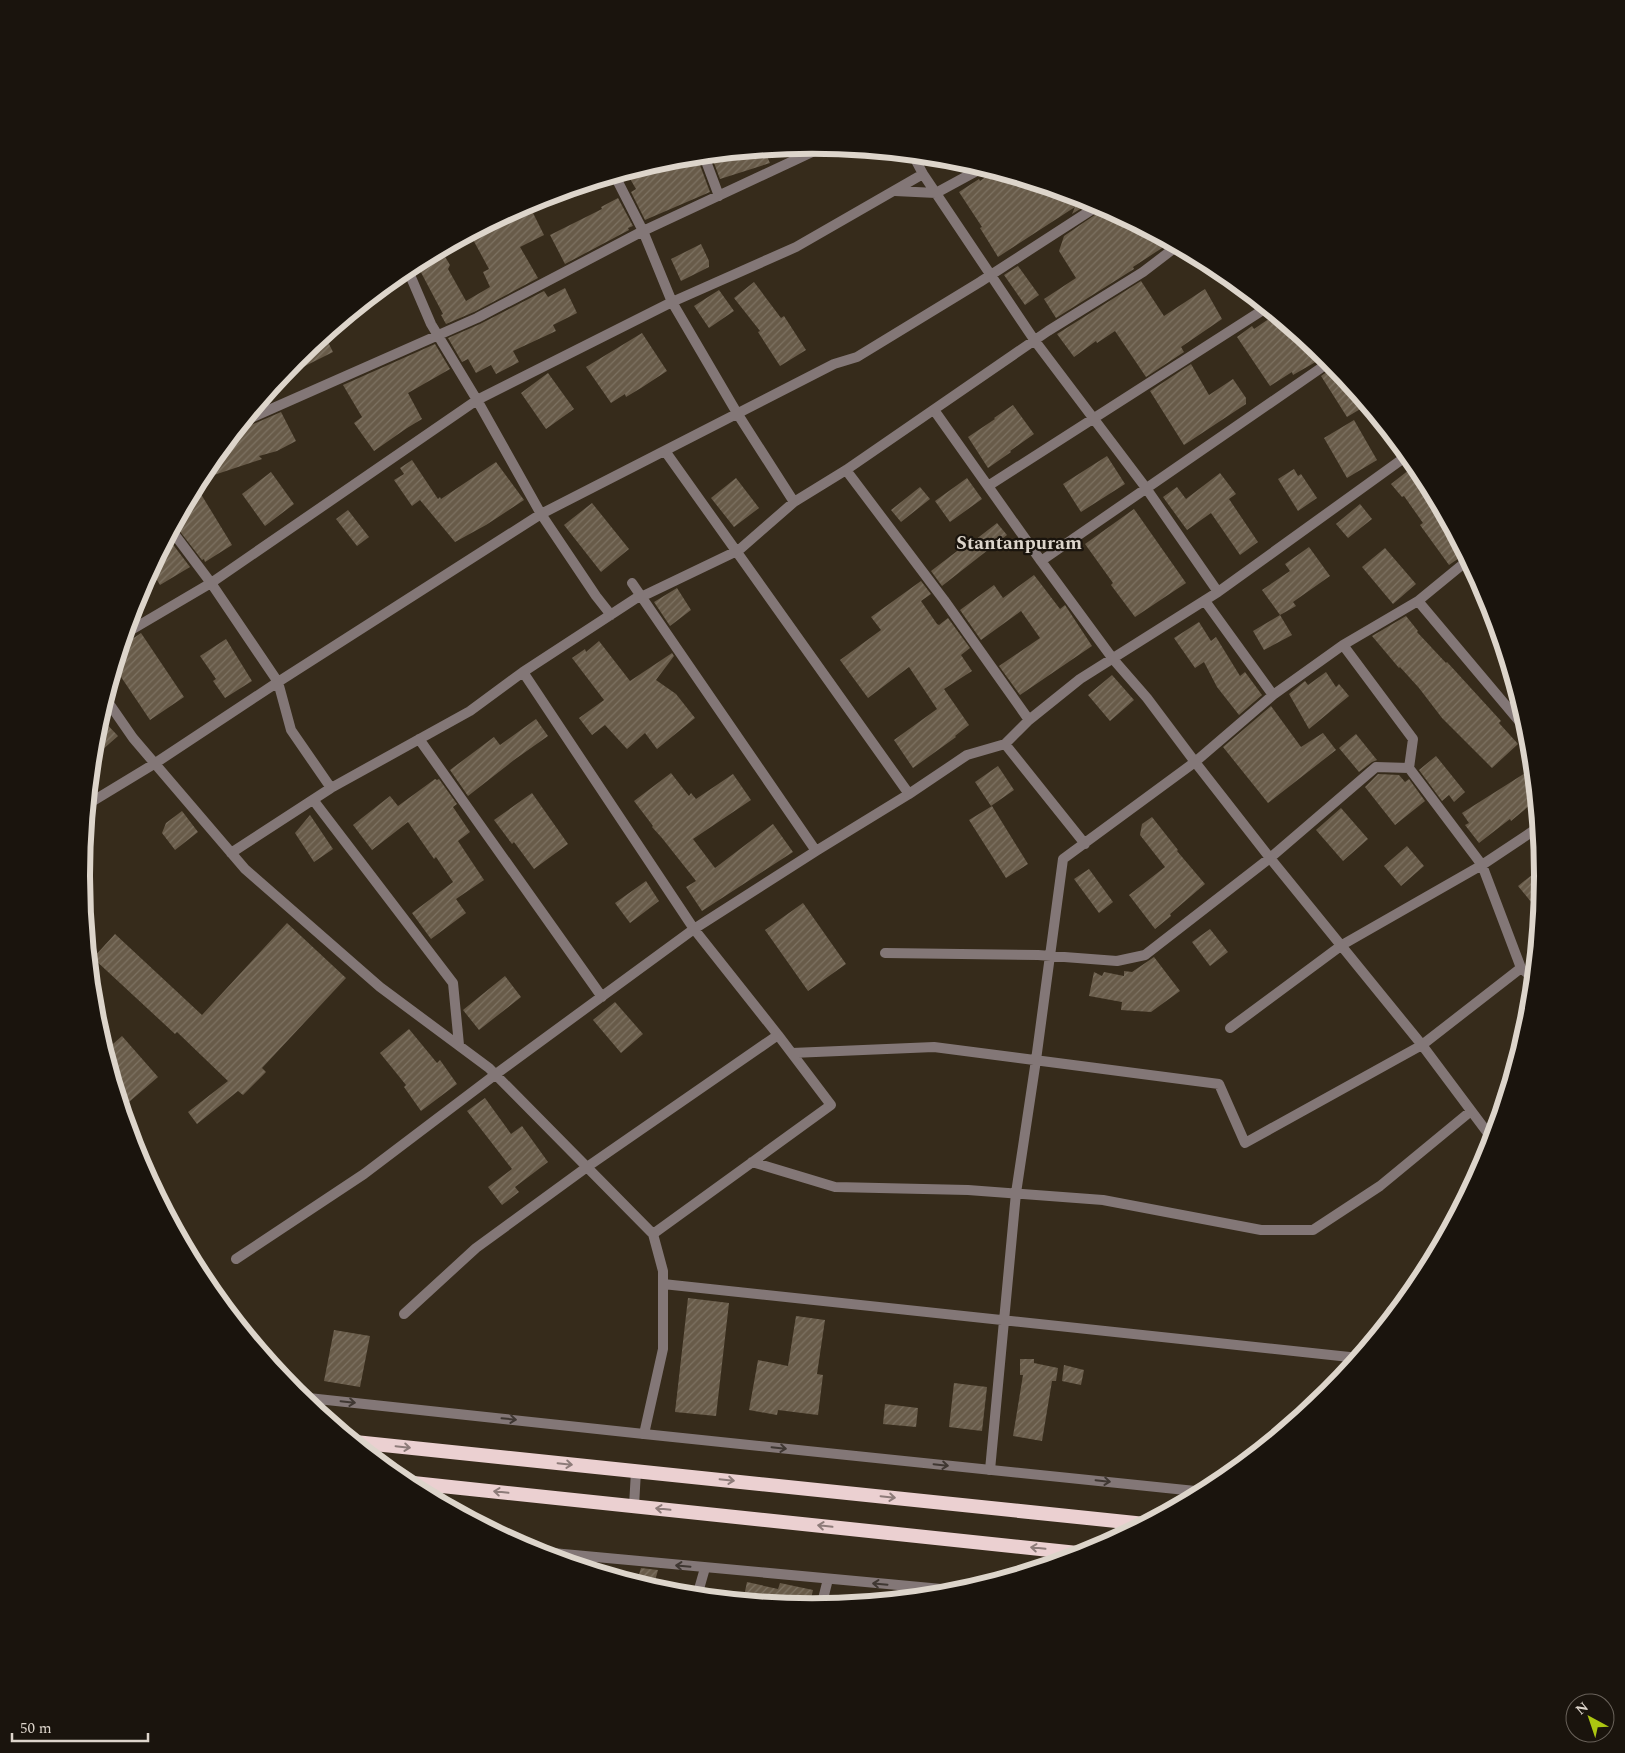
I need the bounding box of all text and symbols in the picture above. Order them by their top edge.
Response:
district label: Stantanpuram [956,529,1082,558]
one-way arrow [339,1397,355,1407]
one-way arrow [501,1414,517,1424]
one-way arrow [395,1442,411,1452]
one-way arrow [771,1443,787,1453]
one-way arrow [557,1459,573,1469]
one-way arrow [933,1460,949,1469]
one-way arrow [718,1475,734,1485]
one-way arrow [1094,1476,1110,1486]
one-way arrow [494,1488,510,1497]
one-way arrow [880,1492,896,1502]
one-way arrow [655,1504,671,1514]
one-way arrow [817,1521,833,1531]
one-way arrow [1031,1543,1047,1553]
one-way arrow [676,1561,692,1571]
one-way arrow [872,1579,888,1588]
north arrow [1565,1693,1615,1743]
text: N [1571,1697,1593,1720]
scale bar [12,1710,149,1742]
text: 50 m [20,1717,52,1740]

